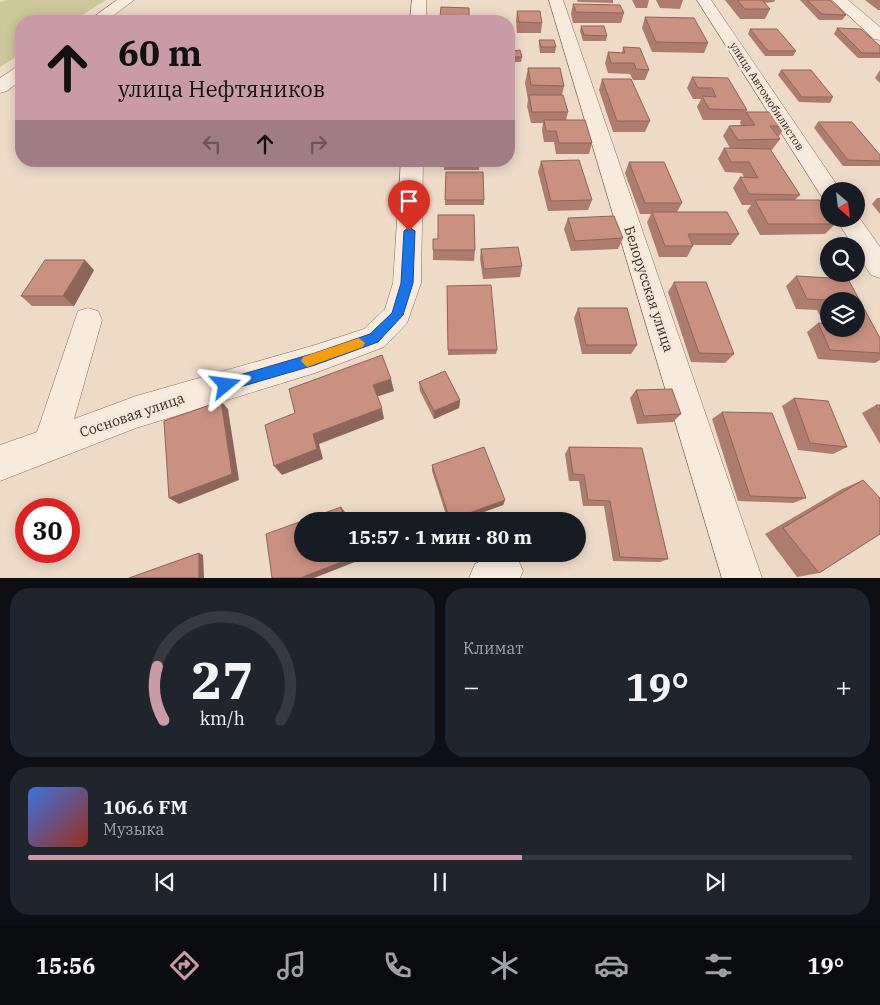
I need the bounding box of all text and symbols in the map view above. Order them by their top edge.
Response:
text: 60 m [118,30,202,76]
icon: ahead [35,35,100,100]
street label: улица Автомобилистов [727,39,807,153]
text: улица Нефтяников [118,74,325,103]
icon: left [198,130,226,158]
icon: ahead [251,130,279,158]
icon: right [304,130,332,158]
pin [388,180,430,231]
north arrow [820,182,865,228]
map controls [820,182,865,337]
icon: arrive [395,187,423,215]
street label: Белорусская улица [620,224,678,355]
button: search [820,237,865,282]
button: layers [820,292,865,337]
position arrow [199,358,251,410]
street label: Сосновая улица [77,389,187,441]
speed limit sign: 30 [15,498,80,563]
text: 15:57 · 1 мин · 80 m [348,525,532,549]
text: Климат [463,638,523,658]
text: 27 [191,646,254,713]
text: 19° [626,662,689,711]
text: − [463,668,480,705]
text: + [835,668,852,705]
text: km/h [200,707,245,730]
text: 106.6 FM [103,795,188,819]
text: Музыка [103,819,164,839]
icon: previous [151,868,179,896]
icon: pause [426,868,454,896]
icon: next [701,868,729,896]
icon: directions [167,948,202,983]
icon: music [274,948,309,983]
icon: phone [380,948,415,983]
icon: climate [487,948,522,983]
icon: car [594,948,629,983]
icon: filters [701,948,736,983]
text: 15:56 [36,951,95,980]
text: 19° [807,951,844,980]

